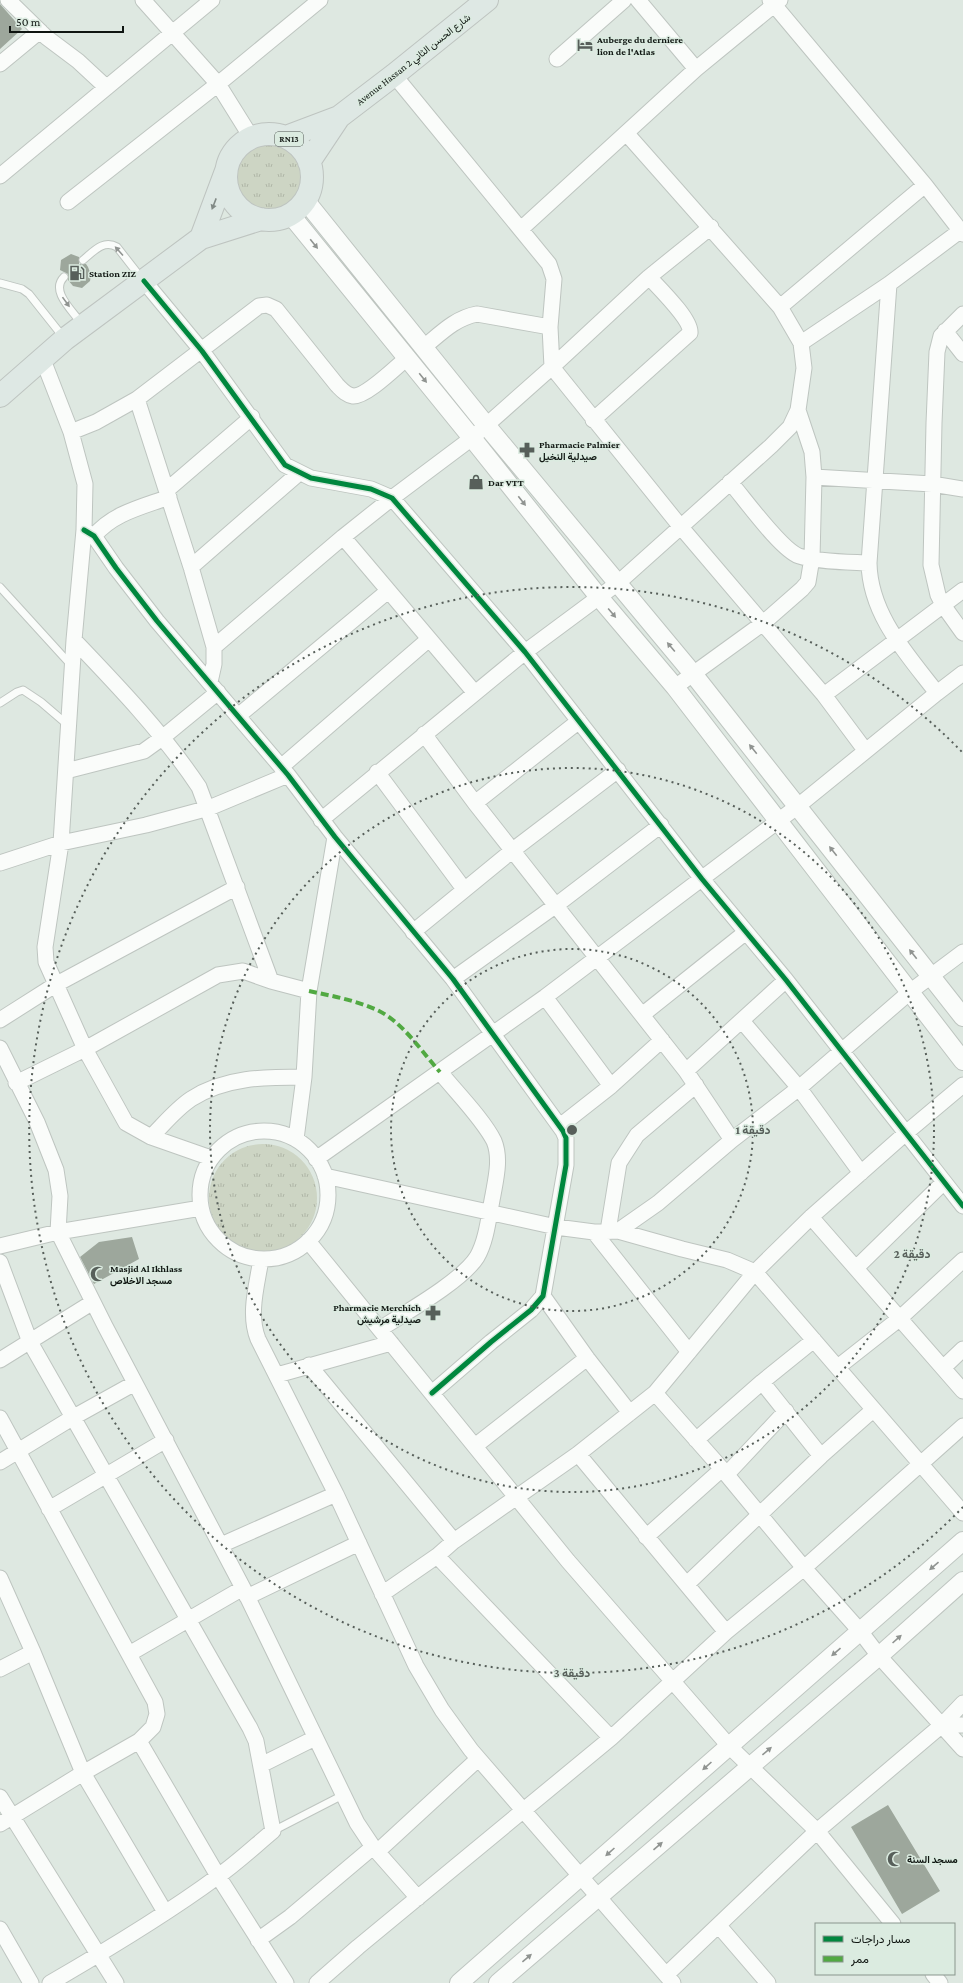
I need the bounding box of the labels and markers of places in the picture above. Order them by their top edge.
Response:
place label: Auberge du derniere lion de l'Atlas [596,34,683,57]
hotel icon: Auberge du derniere lion de l'Atlas [576,36,594,54]
fuel station icon: Station ZIZ [68,264,86,282]
place label: Station ZIZ [89,268,137,279]
place label: Pharmacie Palmier صيدلية النخيل [539,439,620,463]
pharmacy icon: Pharmacie Palmier صيدلية النخيل [518,441,536,459]
shop icon: Dar VTT [467,473,485,491]
place label: Dar VTT [488,477,524,488]
centre of rings [565,1123,579,1137]
place label: Masjid Al Ikhlass مسجد الاخلاص [110,1263,182,1287]
mosque icon: Masjid Al Ikhlass مسجد الاخلاص [89,1265,107,1283]
place label: Pharmacie Merchich صيدلية مرشيش [333,1302,422,1326]
pharmacy icon: Pharmacie Merchich صيدلية مرشيش [424,1304,442,1322]
mosque icon: مسجد السنة [886,1850,904,1868]
place label: مسجد السنة [907,1854,958,1866]

